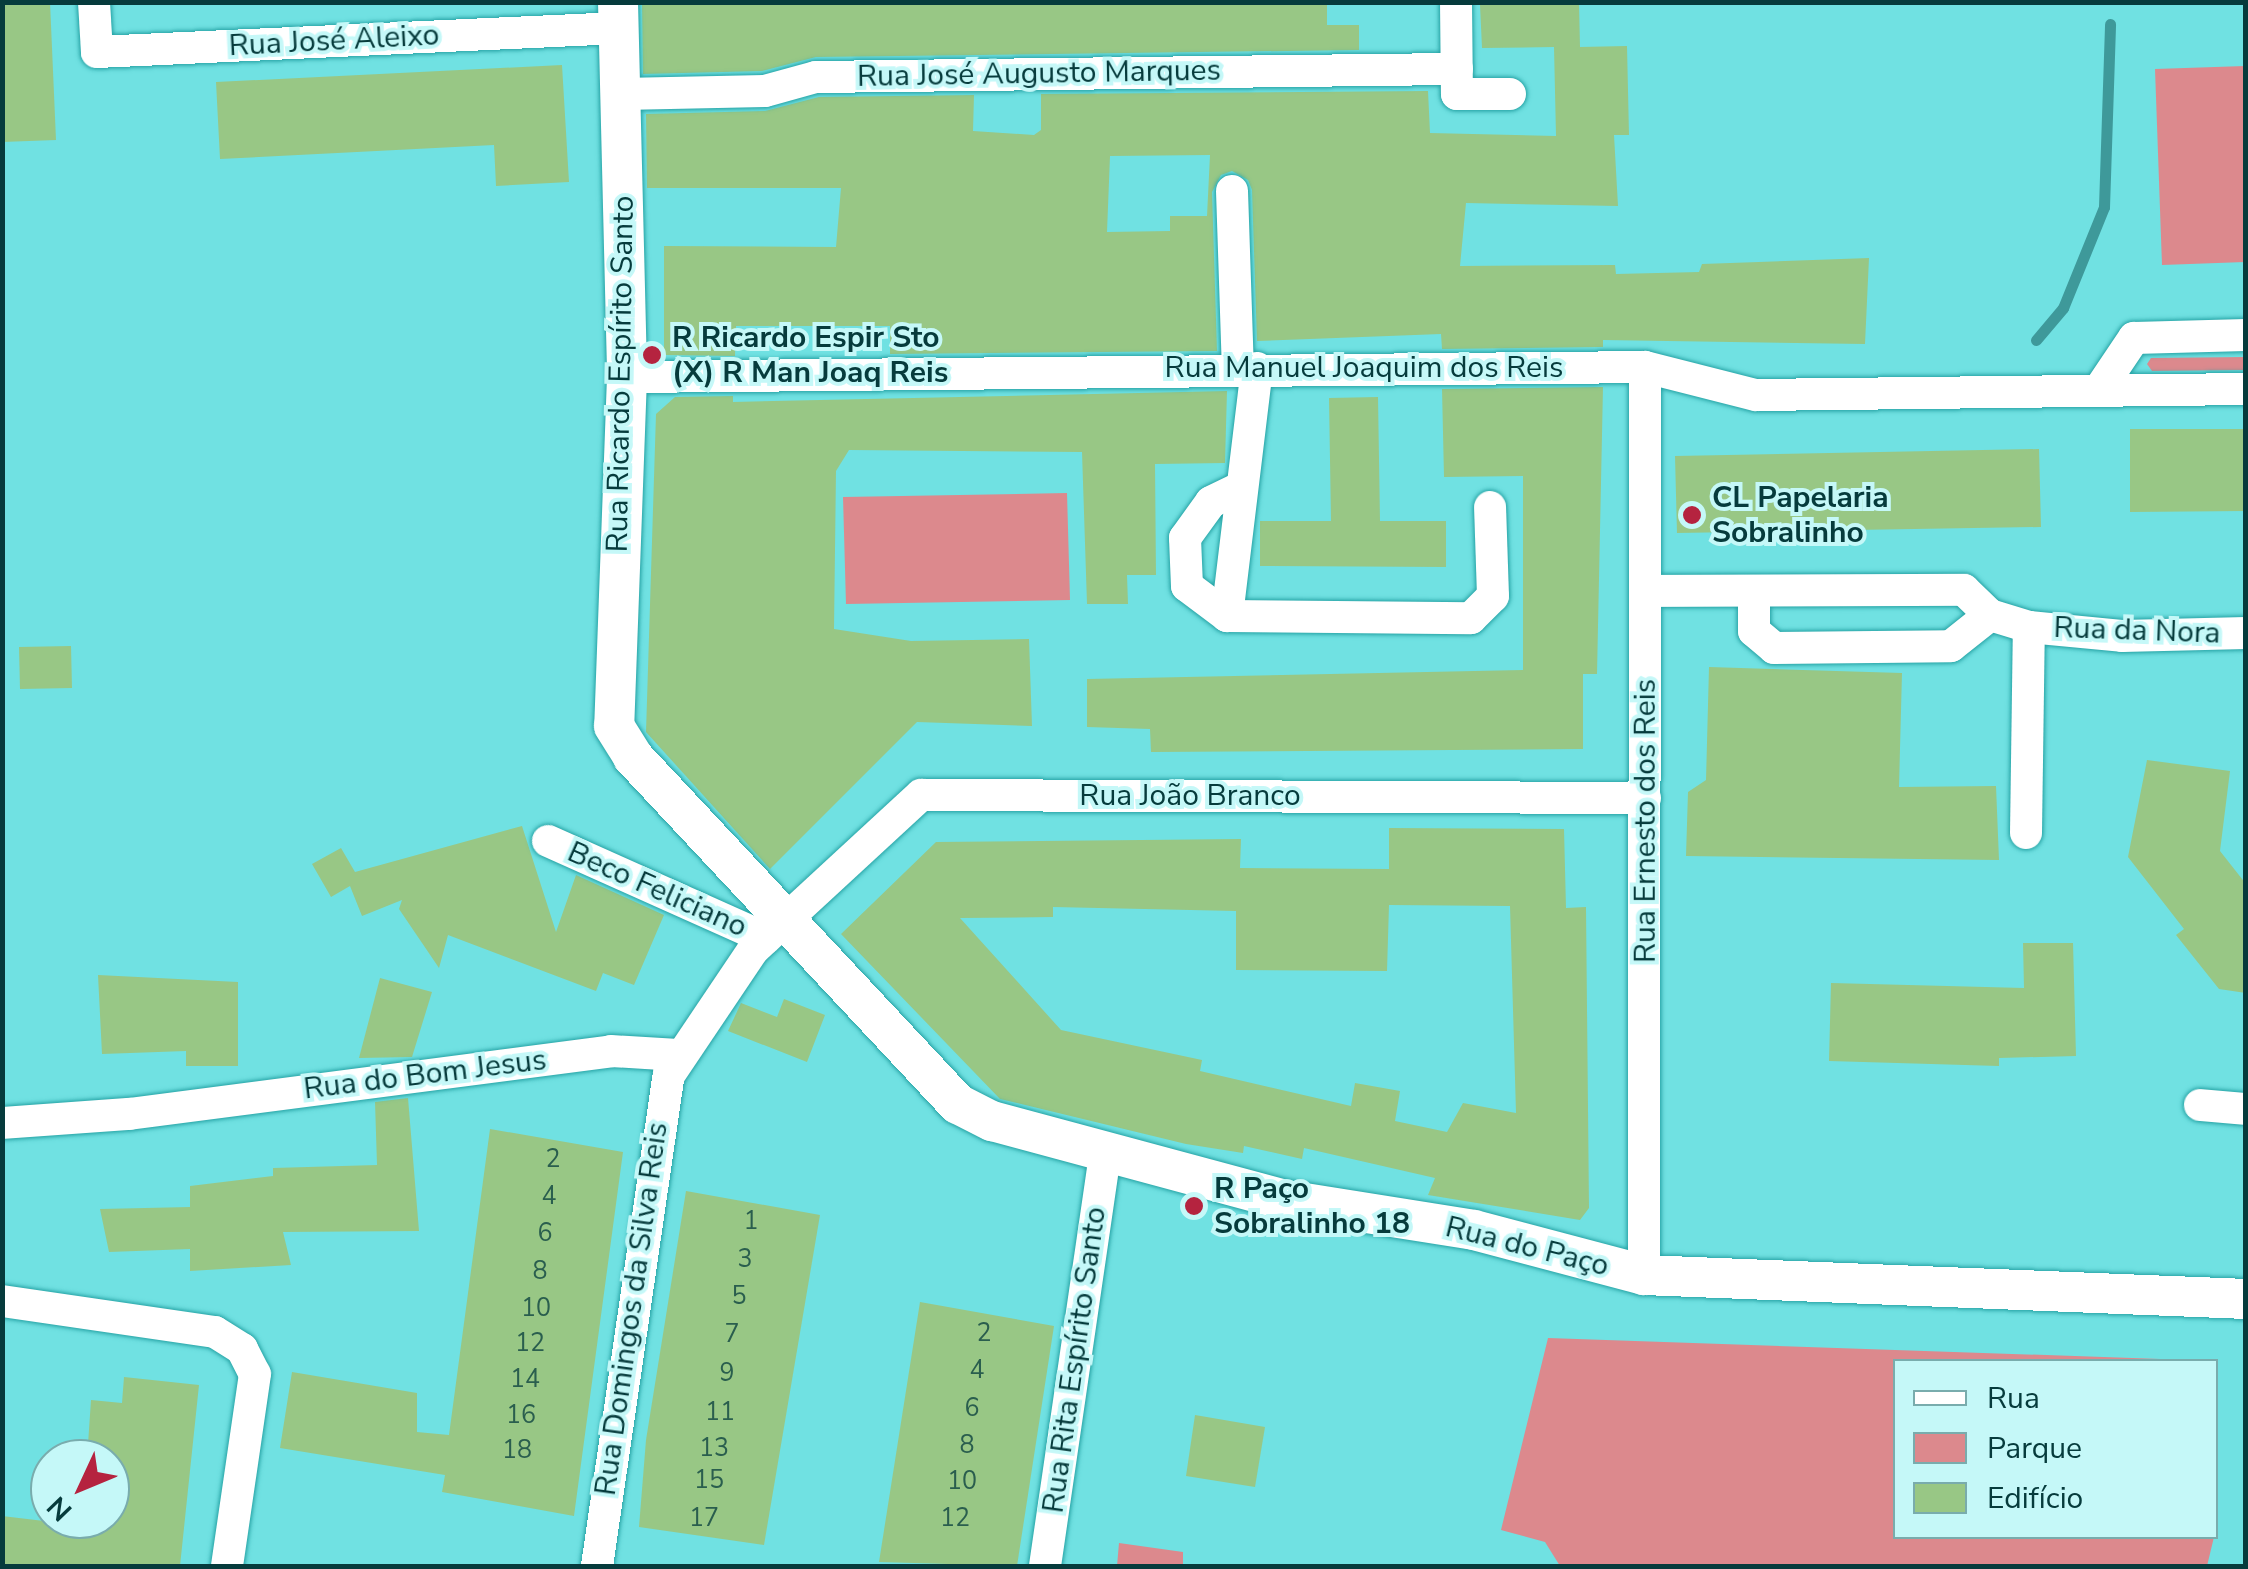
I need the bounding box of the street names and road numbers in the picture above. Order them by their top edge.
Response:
street label: Rua José Aleixo [228,18,440,64]
street label: Rua José Augusto Marques [857,53,1221,95]
street label: Rua Ricardo Espírito Santo [600,195,642,553]
street label: Rua Manuel Joaquim dos Reis [1165,350,1563,386]
street label: Rua da Nora [2053,610,2221,652]
street label: Rua Ernesto dos Reis [1628,679,1664,963]
street label: Rua João Branco [1079,778,1301,814]
street label: Beco Feliciano [562,834,752,946]
street label: Rua do Bom Jesus [302,1042,548,1108]
street label: Rua Domingos da Silva Reis [588,1120,676,1498]
street label: Rua Rita Espírito Santo [1036,1205,1114,1515]
street label: Rua do Paço [1442,1209,1612,1285]

